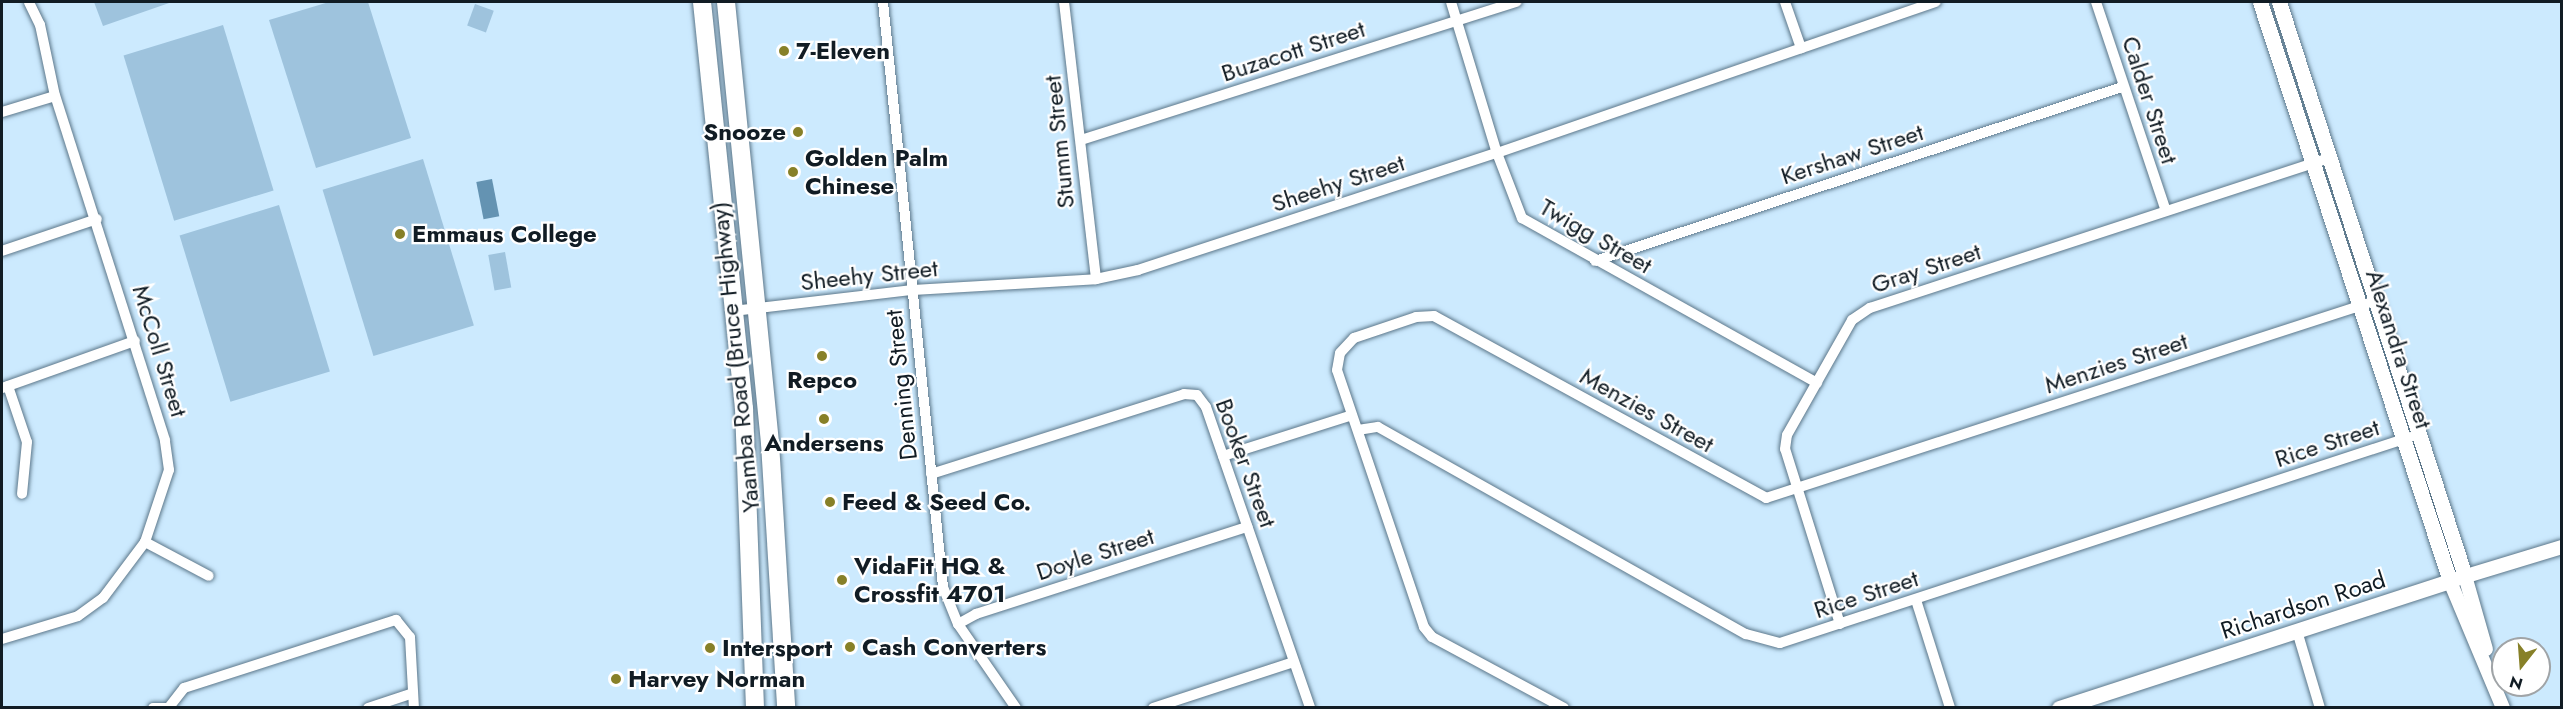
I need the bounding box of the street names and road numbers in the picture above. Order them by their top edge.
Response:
street label: Buzacott Street [1218,14,1368,88]
street label: Calder Street [2116,33,2184,167]
street label: Stumm Street [1038,74,1080,210]
street label: Kershaw Street [1777,117,1927,191]
street label: Sheehy Street [1268,148,1408,218]
street label: Twigg Street [1535,192,1657,280]
street label: Yaamba Road (Bruce Highway) [704,200,766,514]
street label: Gray Street [1868,237,1984,299]
street label: Sheehy Street [799,253,939,297]
street label: Alexandra Street [2360,266,2438,432]
street label: McColl Street [126,282,194,420]
street label: Denning Street [879,308,923,462]
street label: Menzies Street [2041,326,2191,400]
street label: Menzies Street [1575,361,1719,459]
street label: Booker Street [1209,395,1283,531]
street label: Rice Street [2271,413,2383,473]
street label: Doyle Street [1033,521,1157,587]
street label: Rice Street [1810,564,1922,624]
street label: Richardson Road [2217,565,2389,645]

